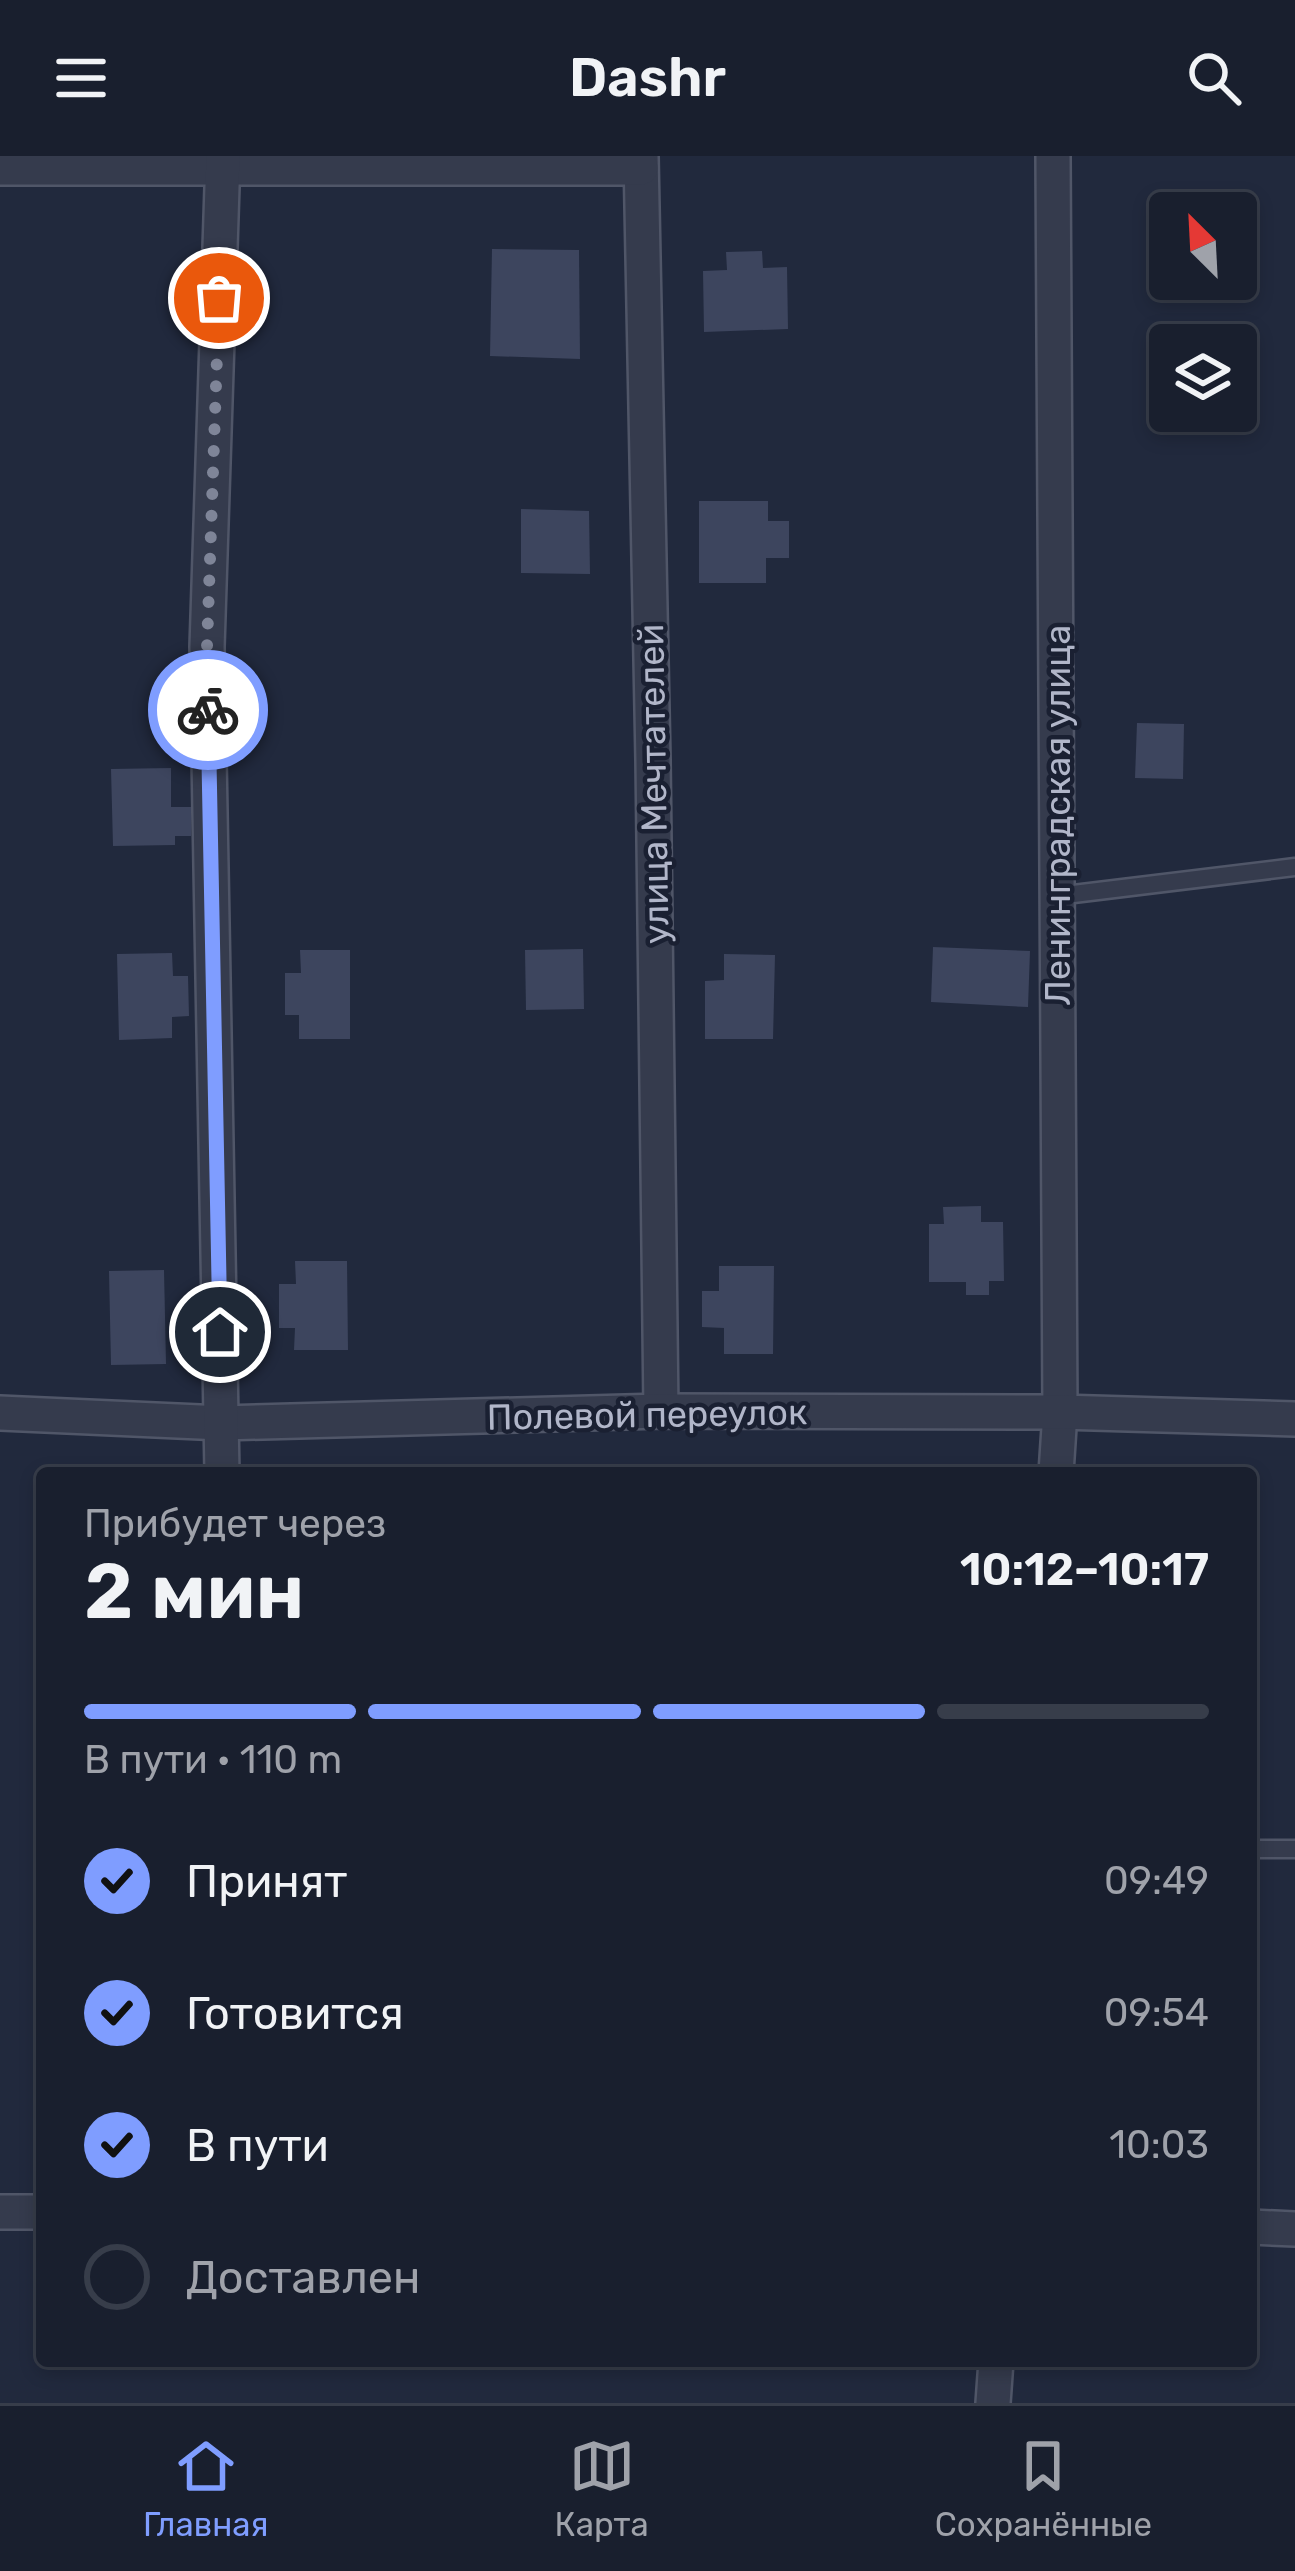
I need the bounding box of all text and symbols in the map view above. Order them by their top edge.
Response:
icon: menu [48,45,114,111]
icon: search [1181,45,1247,111]
text: Dashr [569,46,726,110]
north arrow [1149,192,1257,300]
map controls [1149,192,1257,432]
pin [168,247,270,349]
icon: bag [186,265,252,331]
button: layers [1149,324,1257,432]
street label: улица Мечтателей [629,623,678,945]
street label: Ленинградская улица [1036,625,1079,1005]
courier [148,650,268,770]
icon: bike [175,677,241,743]
pin [169,1281,271,1383]
icon: home [187,1299,253,1365]
street label: Полевой переулок [486,1390,808,1439]
text: Прибудет через [84,1501,386,1547]
text: 10:12–10:17 [960,1543,1209,1596]
text: 2 мин [84,1545,305,1638]
text: В пути · 110 m [84,1737,342,1783]
icon: check [84,1848,150,1914]
text: Принят [186,1855,347,1908]
text: 09:49 [1104,1858,1209,1904]
icon: check [84,1980,150,2046]
text: Готовится [186,1987,404,2040]
text: 09:54 [1104,1990,1209,2036]
icon: check [84,2112,150,2178]
text: В пути [186,2119,329,2172]
text: 10:03 [1109,2122,1209,2168]
text: Доставлен [186,2251,420,2304]
tab: Главная [143,2433,269,2544]
tab: Карта [555,2433,649,2544]
tab: Сохранённые [935,2433,1152,2544]

